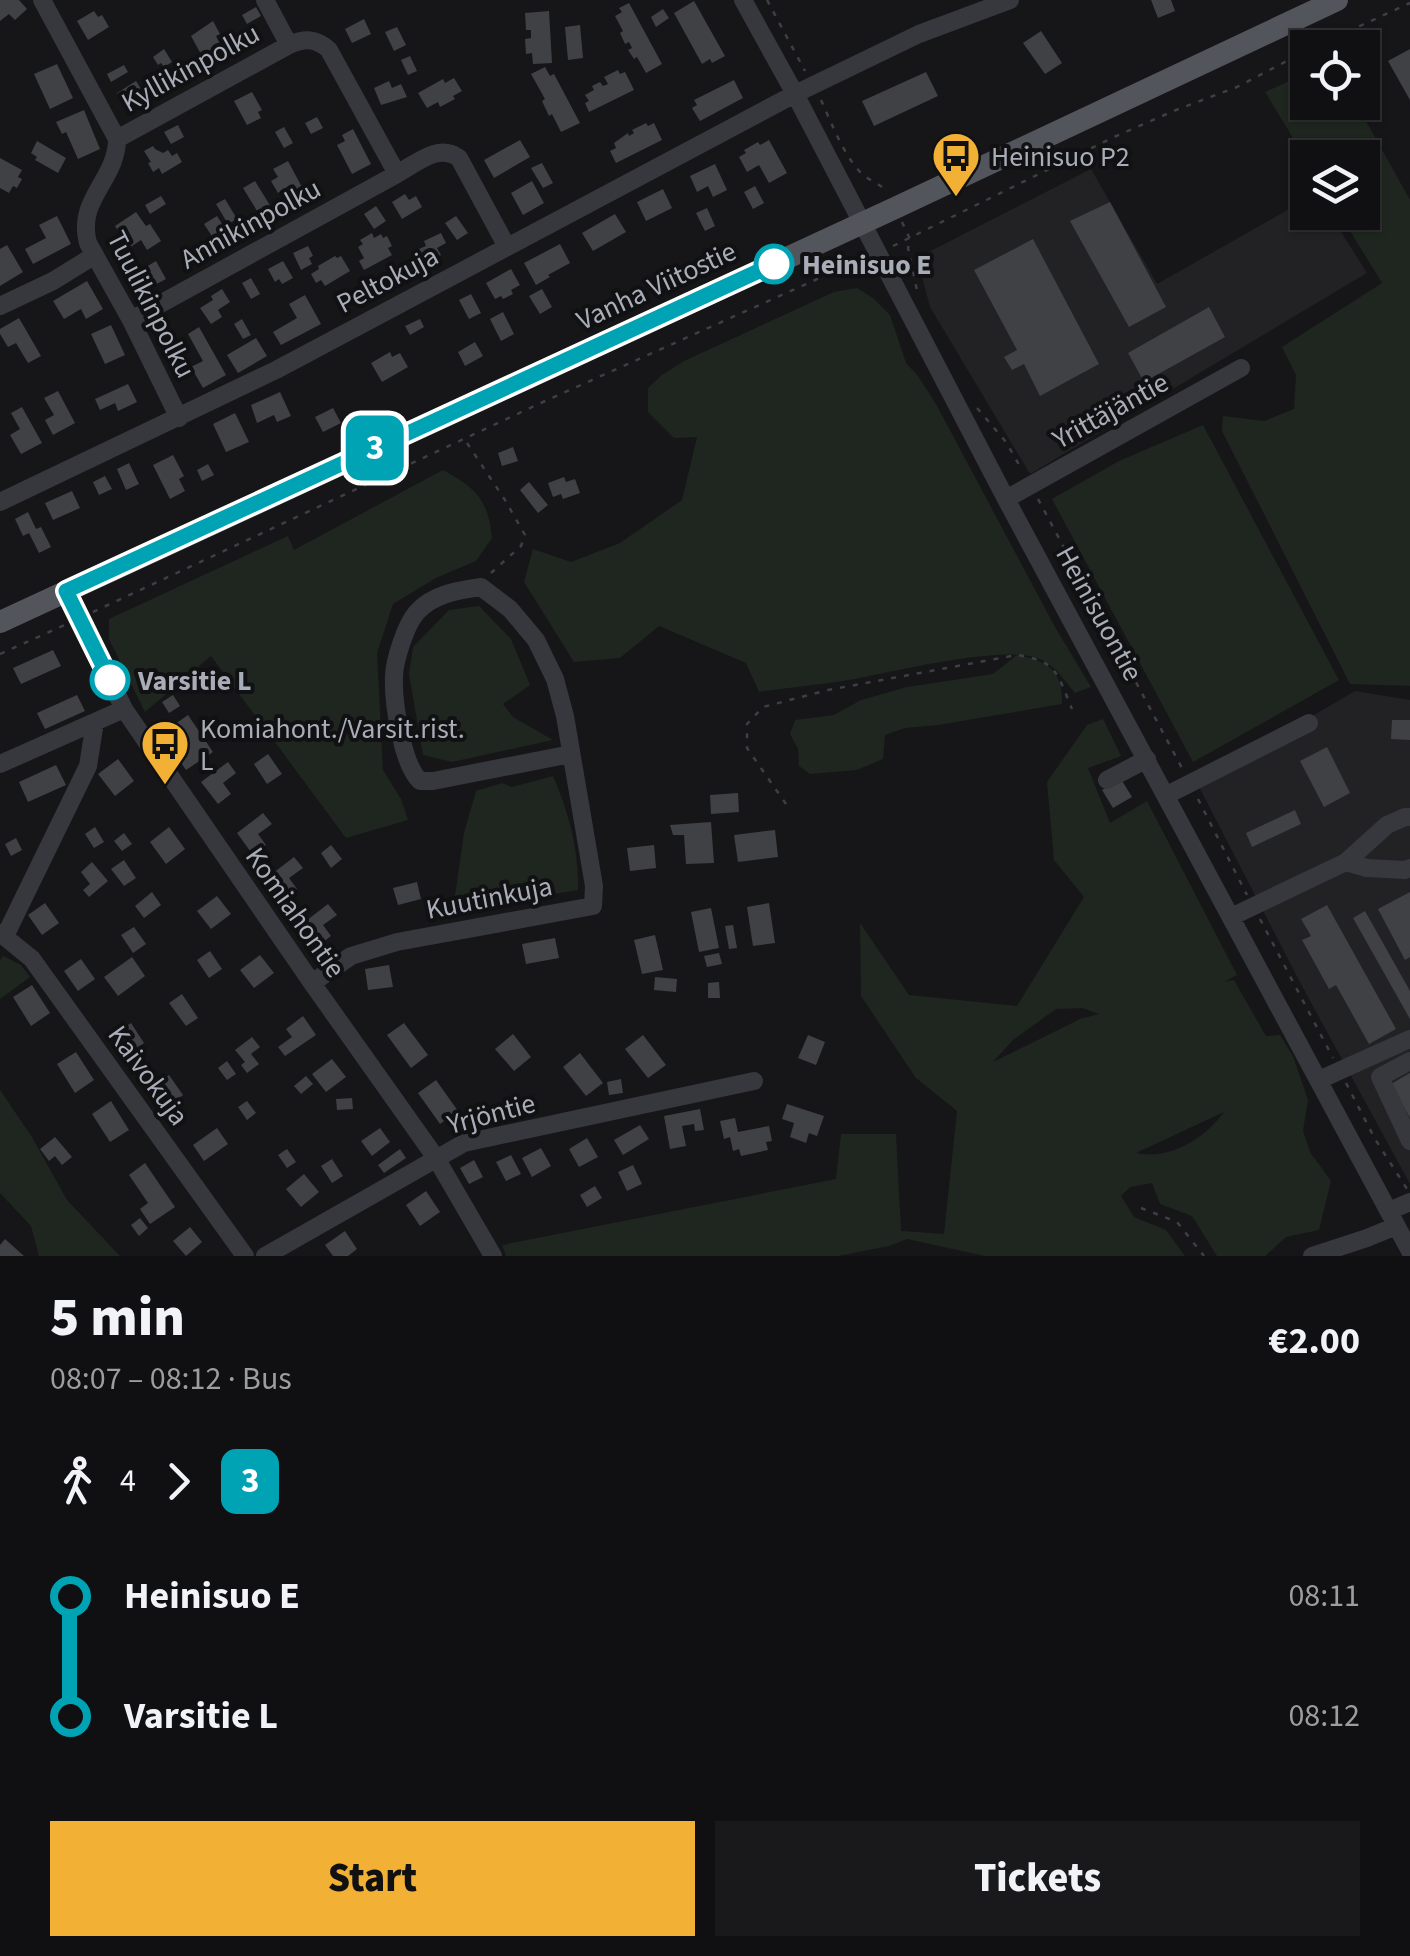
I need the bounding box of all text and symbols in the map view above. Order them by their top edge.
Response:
street label: Kyllikinpolku [114,13,267,122]
map controls [1290,30,1380,230]
button: locate [1290,30,1380,120]
bus stop icon: Heinisuo P2 [930,130,982,198]
place label: Heinisuo P2 [991,137,1130,177]
button: layers [1290,140,1380,230]
street label: Annikinpolku [173,169,328,279]
street label: Tuulikinpolku [97,224,205,385]
street label: Vanha Viitostie [570,231,743,340]
street label: Peltokuja [329,236,446,323]
marker: Heinisuo E [755,245,793,283]
place label: Heinisuo E [802,245,932,285]
street label: Yrittäjäntie [1044,363,1176,460]
line badge: 3 [342,416,408,480]
text: 3 [366,423,384,473]
street label: Heinisuontie [1046,539,1153,688]
marker: Varsitie L [91,661,129,699]
place label: Varsitie L [137,661,251,701]
place label: Komiahont./Varsit.rist. L [200,709,465,781]
bus stop icon: Komiahont./Varsit.rist. L [139,718,191,786]
street label: Komiahontie [235,839,355,986]
street label: Kuutinkuja [423,866,556,930]
street label: Kaivokuja [98,1017,198,1134]
street label: Yrjöntie [442,1083,540,1145]
text: 5 min [50,1279,185,1357]
text: €2.00 [1268,1314,1360,1368]
text: 08:07 – 08:12 · Bus [50,1356,292,1402]
icon: walk [50,1454,105,1509]
icon: forward [151,1454,206,1509]
text: 3 [241,1456,259,1506]
text: 4 [120,1458,136,1504]
text: Heinisuo E [124,1569,300,1623]
text: 08:11 [1288,1573,1360,1619]
text: Varsitie L [124,1689,278,1743]
text: 08:12 [1288,1693,1360,1739]
button: Start [50,1821,695,1936]
button: Tickets [715,1821,1360,1936]

